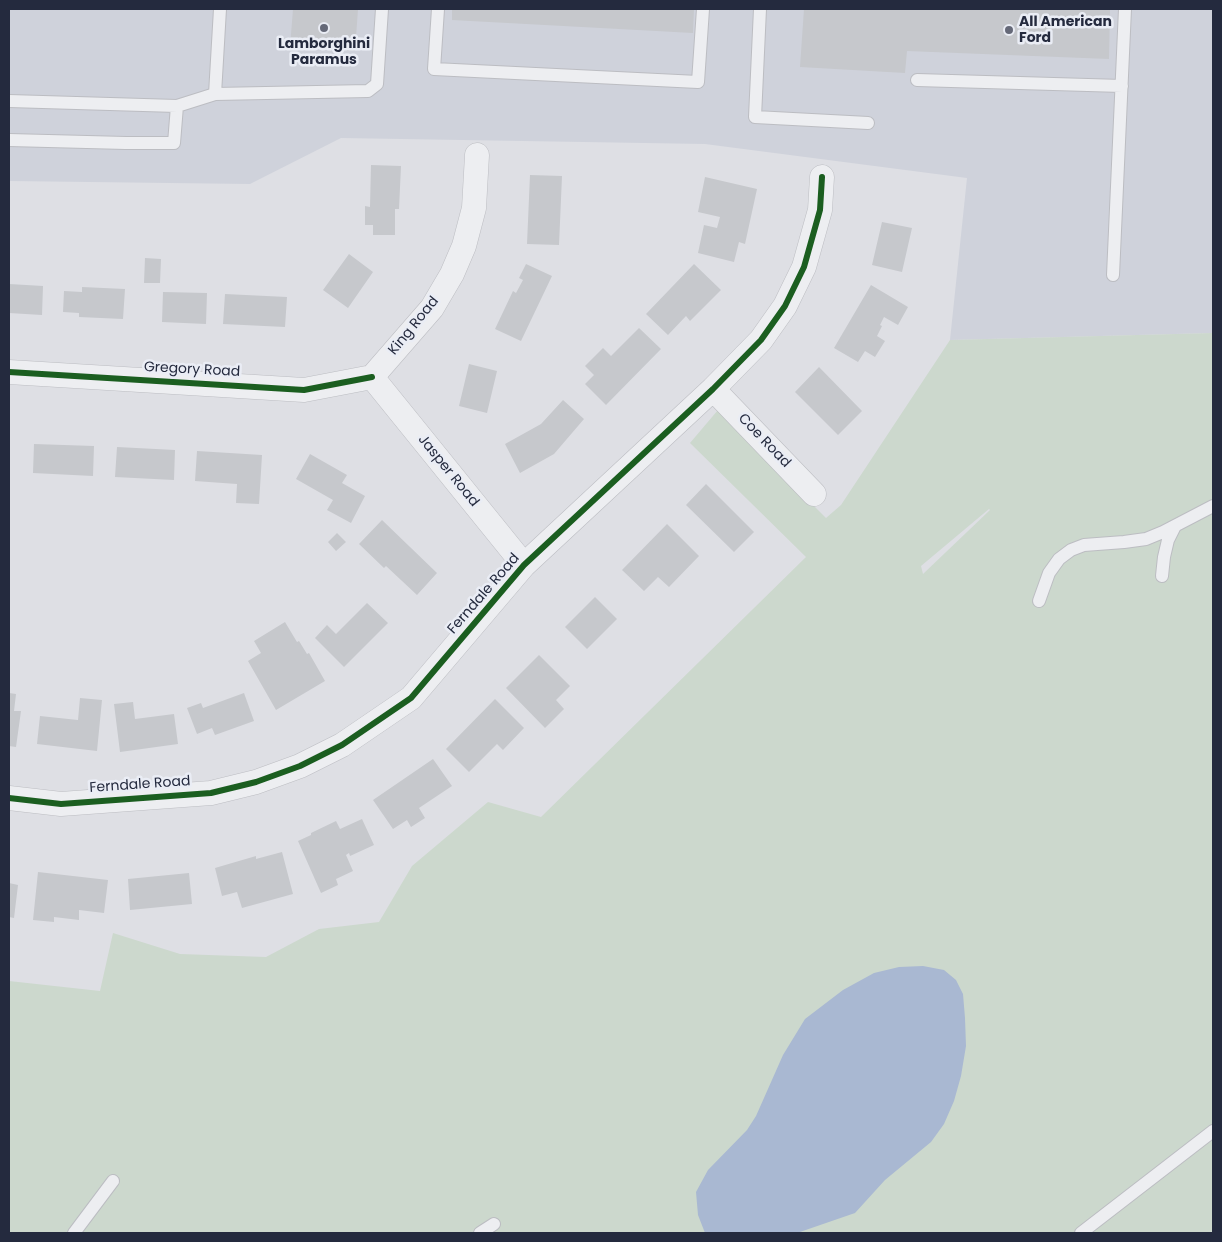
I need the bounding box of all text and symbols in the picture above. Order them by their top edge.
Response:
place label: All American Ford [1019,14,1112,46]
marker: Lamborghini Paramus [318,22,330,34]
marker: All American Ford [1003,24,1015,36]
place label: Lamborghini Paramus [278,36,370,68]
street label: King Road [385,293,443,359]
street label: Gregory Road [143,359,241,381]
street label: Coe Road [734,410,794,472]
street label: Jasper Road [414,432,482,510]
street label: Ferndale Road [444,550,524,638]
street label: Ferndale Road [89,773,191,797]

